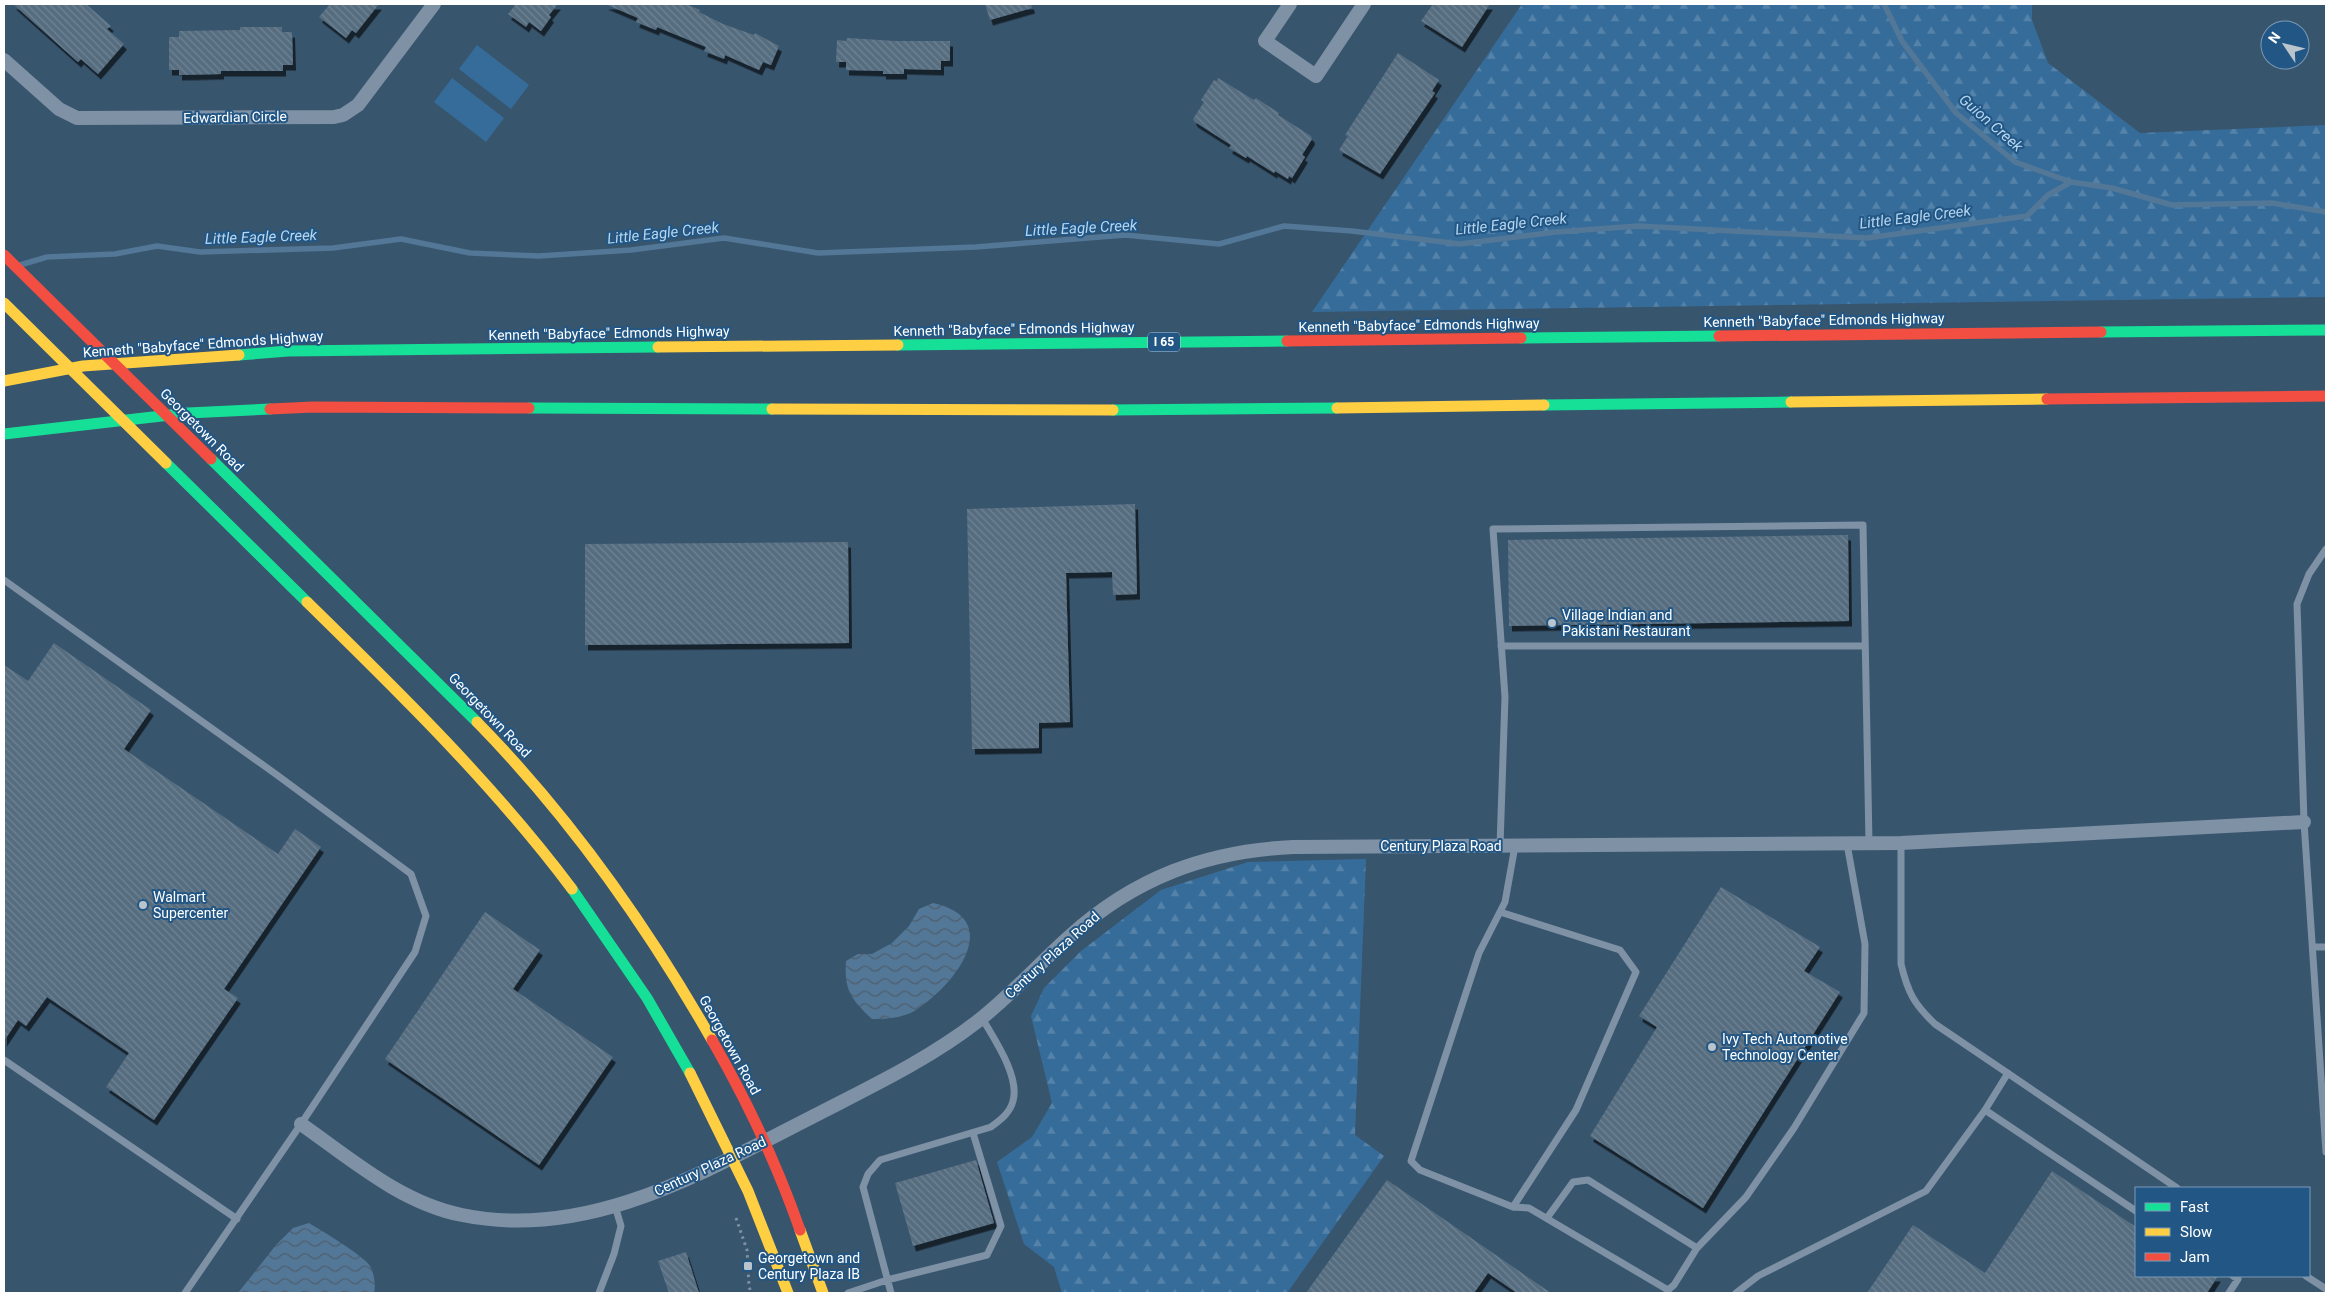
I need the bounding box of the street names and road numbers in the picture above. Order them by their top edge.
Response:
street label: Edwardian Circle [183,108,287,126]
street label: Kenneth "Babyface" Edmonds Highway [1703,310,1945,330]
street label: Kenneth "Babyface" Edmonds Highway [1298,315,1540,335]
street label: Kenneth "Babyface" Edmonds Highway [893,319,1135,339]
street label: Kenneth "Babyface" Edmonds Highway [488,323,730,343]
street label: Kenneth "Babyface" Edmonds Highway [82,328,324,360]
road number: I 65 [1148,332,1180,352]
street label: Georgetown Road [157,385,247,475]
street label: Georgetown Road [446,669,534,761]
street label: Century Plaza Road [1380,838,1502,854]
street label: Century Plaza Road [1001,908,1103,1002]
street label: Georgetown Road [696,993,764,1097]
street label: Century Plaza Road [652,1133,768,1199]

